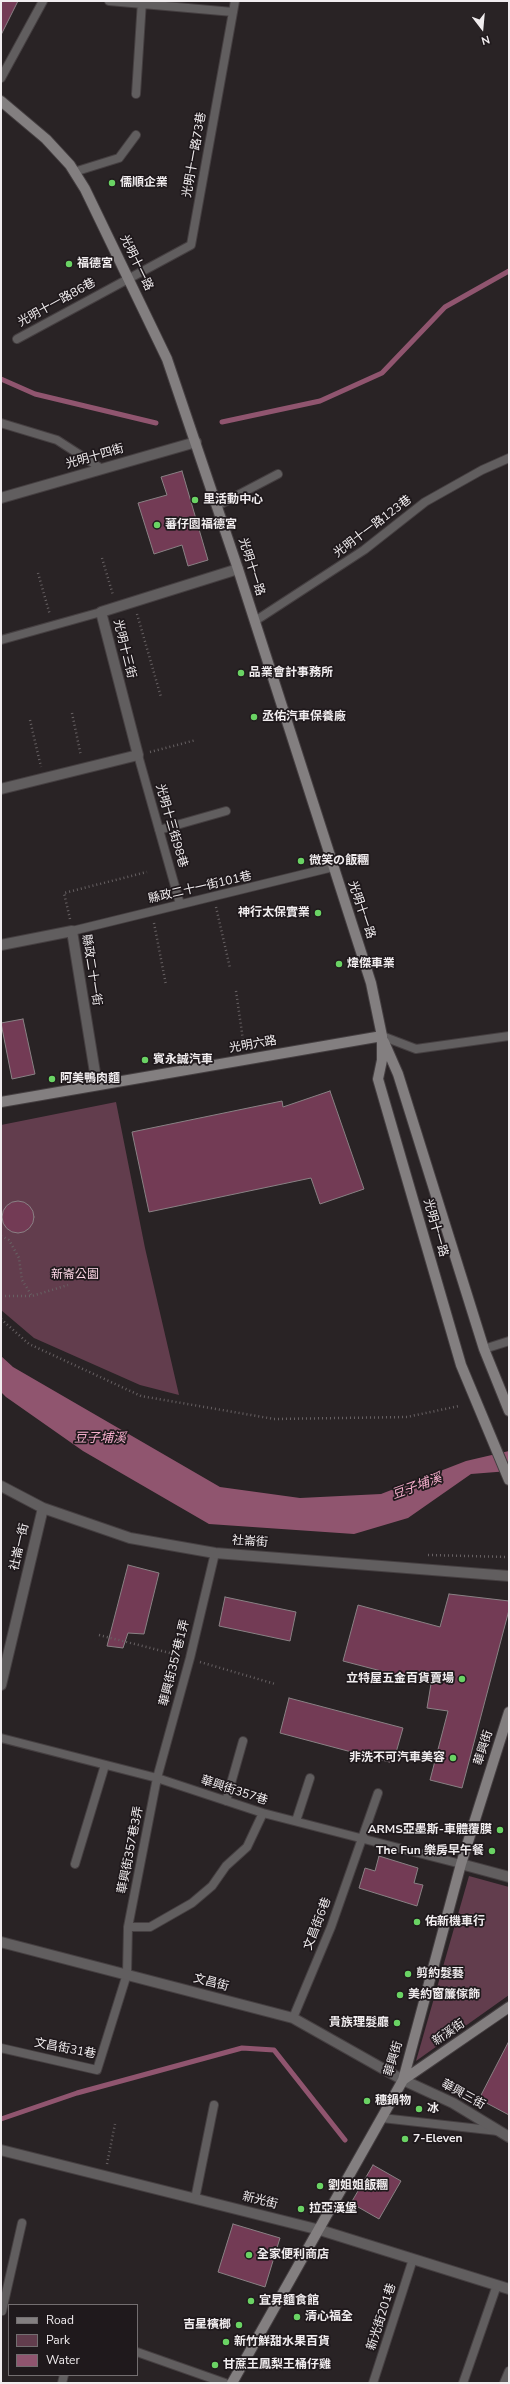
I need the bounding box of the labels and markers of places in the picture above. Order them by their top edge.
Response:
place label: 儒順企業 [120,176,168,190]
marker: 儒順企業 [107,178,117,188]
place label: 福德宮 [77,257,113,271]
marker: 福德宮 [64,259,74,269]
place label: 里活動中心 [203,493,263,507]
marker: 里活動中心 [190,495,200,505]
place label: 蕃仔園福德宮 [165,518,237,532]
marker: 蕃仔園福德宮 [152,520,162,530]
place label: 品業會計事務所 [249,666,333,680]
marker: 品業會計事務所 [236,668,246,678]
place label: 丞佑汽車保養廠 [262,710,346,724]
marker: 丞佑汽車保養廠 [249,712,259,722]
place label: 微笑の飯糰 [309,854,369,868]
marker: 微笑の飯糰 [296,856,306,866]
place label: 神行太保實業 [238,906,310,920]
marker: 神行太保實業 [313,908,323,918]
place label: 煒傑車業 [347,957,395,971]
marker: 煒傑車業 [334,959,344,969]
place label: 賓永誠汽車 [153,1053,213,1067]
marker: 賓永誠汽車 [140,1055,150,1065]
place label: 阿美鴨肉麵 [60,1072,120,1086]
marker: 阿美鴨肉麵 [47,1074,57,1084]
place label: 立特屋五金百貨賣場 [346,1672,454,1686]
marker: 立特屋五金百貨賣場 [457,1674,467,1684]
place label: 非洗不可汽車美容 [349,1751,445,1765]
marker: 非洗不可汽車美容 [448,1753,458,1763]
place label: ARMS亞墨斯-車體覆膜 [368,1823,492,1837]
marker: ARMS亞墨斯-車體覆膜 [495,1825,505,1835]
place label: The Fun 樂房早午餐 [376,1844,484,1858]
marker: The Fun 樂房早午餐 [487,1846,497,1856]
place label: 佑新機車行 [425,1915,485,1929]
marker: 佑新機車行 [412,1917,422,1927]
place label: 剪約髮藝 [416,1967,464,1981]
marker: 剪約髮藝 [403,1969,413,1979]
place label: 美約窗簾傢飾 [408,1988,480,2002]
marker: 美約窗簾傢飾 [395,1990,405,2000]
place label: 貴族理髮廳 [329,2016,389,2030]
marker: 貴族理髮廳 [392,2018,402,2028]
place label: 穗鍋物 [375,2094,411,2108]
marker: 穗鍋物 [362,2096,372,2106]
place label: 冰 [427,2102,439,2116]
marker: 冰 [414,2104,424,2114]
place label: 7-Eleven [413,2132,462,2146]
marker: 7-Eleven [400,2134,410,2144]
place label: 劉姐姐飯糰 [328,2179,388,2193]
marker: 劉姐姐飯糰 [315,2181,325,2191]
place label: 拉亞漢堡 [309,2202,357,2216]
marker: 拉亞漢堡 [296,2204,306,2214]
place label: 全家便利商店 [257,2248,329,2262]
marker: 全家便利商店 [244,2250,254,2260]
place label: 宜昇麵食館 [259,2294,319,2308]
marker: 宜昇麵食館 [246,2296,256,2306]
place label: 清心福全 [305,2310,353,2324]
marker: 清心福全 [292,2312,302,2322]
place label: 吉星檳榔 [183,2318,231,2332]
marker: 吉星檳榔 [234,2320,244,2330]
place label: 新竹鮮甜水果百貨 [234,2335,330,2349]
marker: 新竹鮮甜水果百貨 [221,2337,231,2347]
place label: 甘蔗王鳳梨王桶仔雞 [223,2358,331,2372]
marker: 甘蔗王鳳梨王桶仔雞 [210,2360,220,2370]

